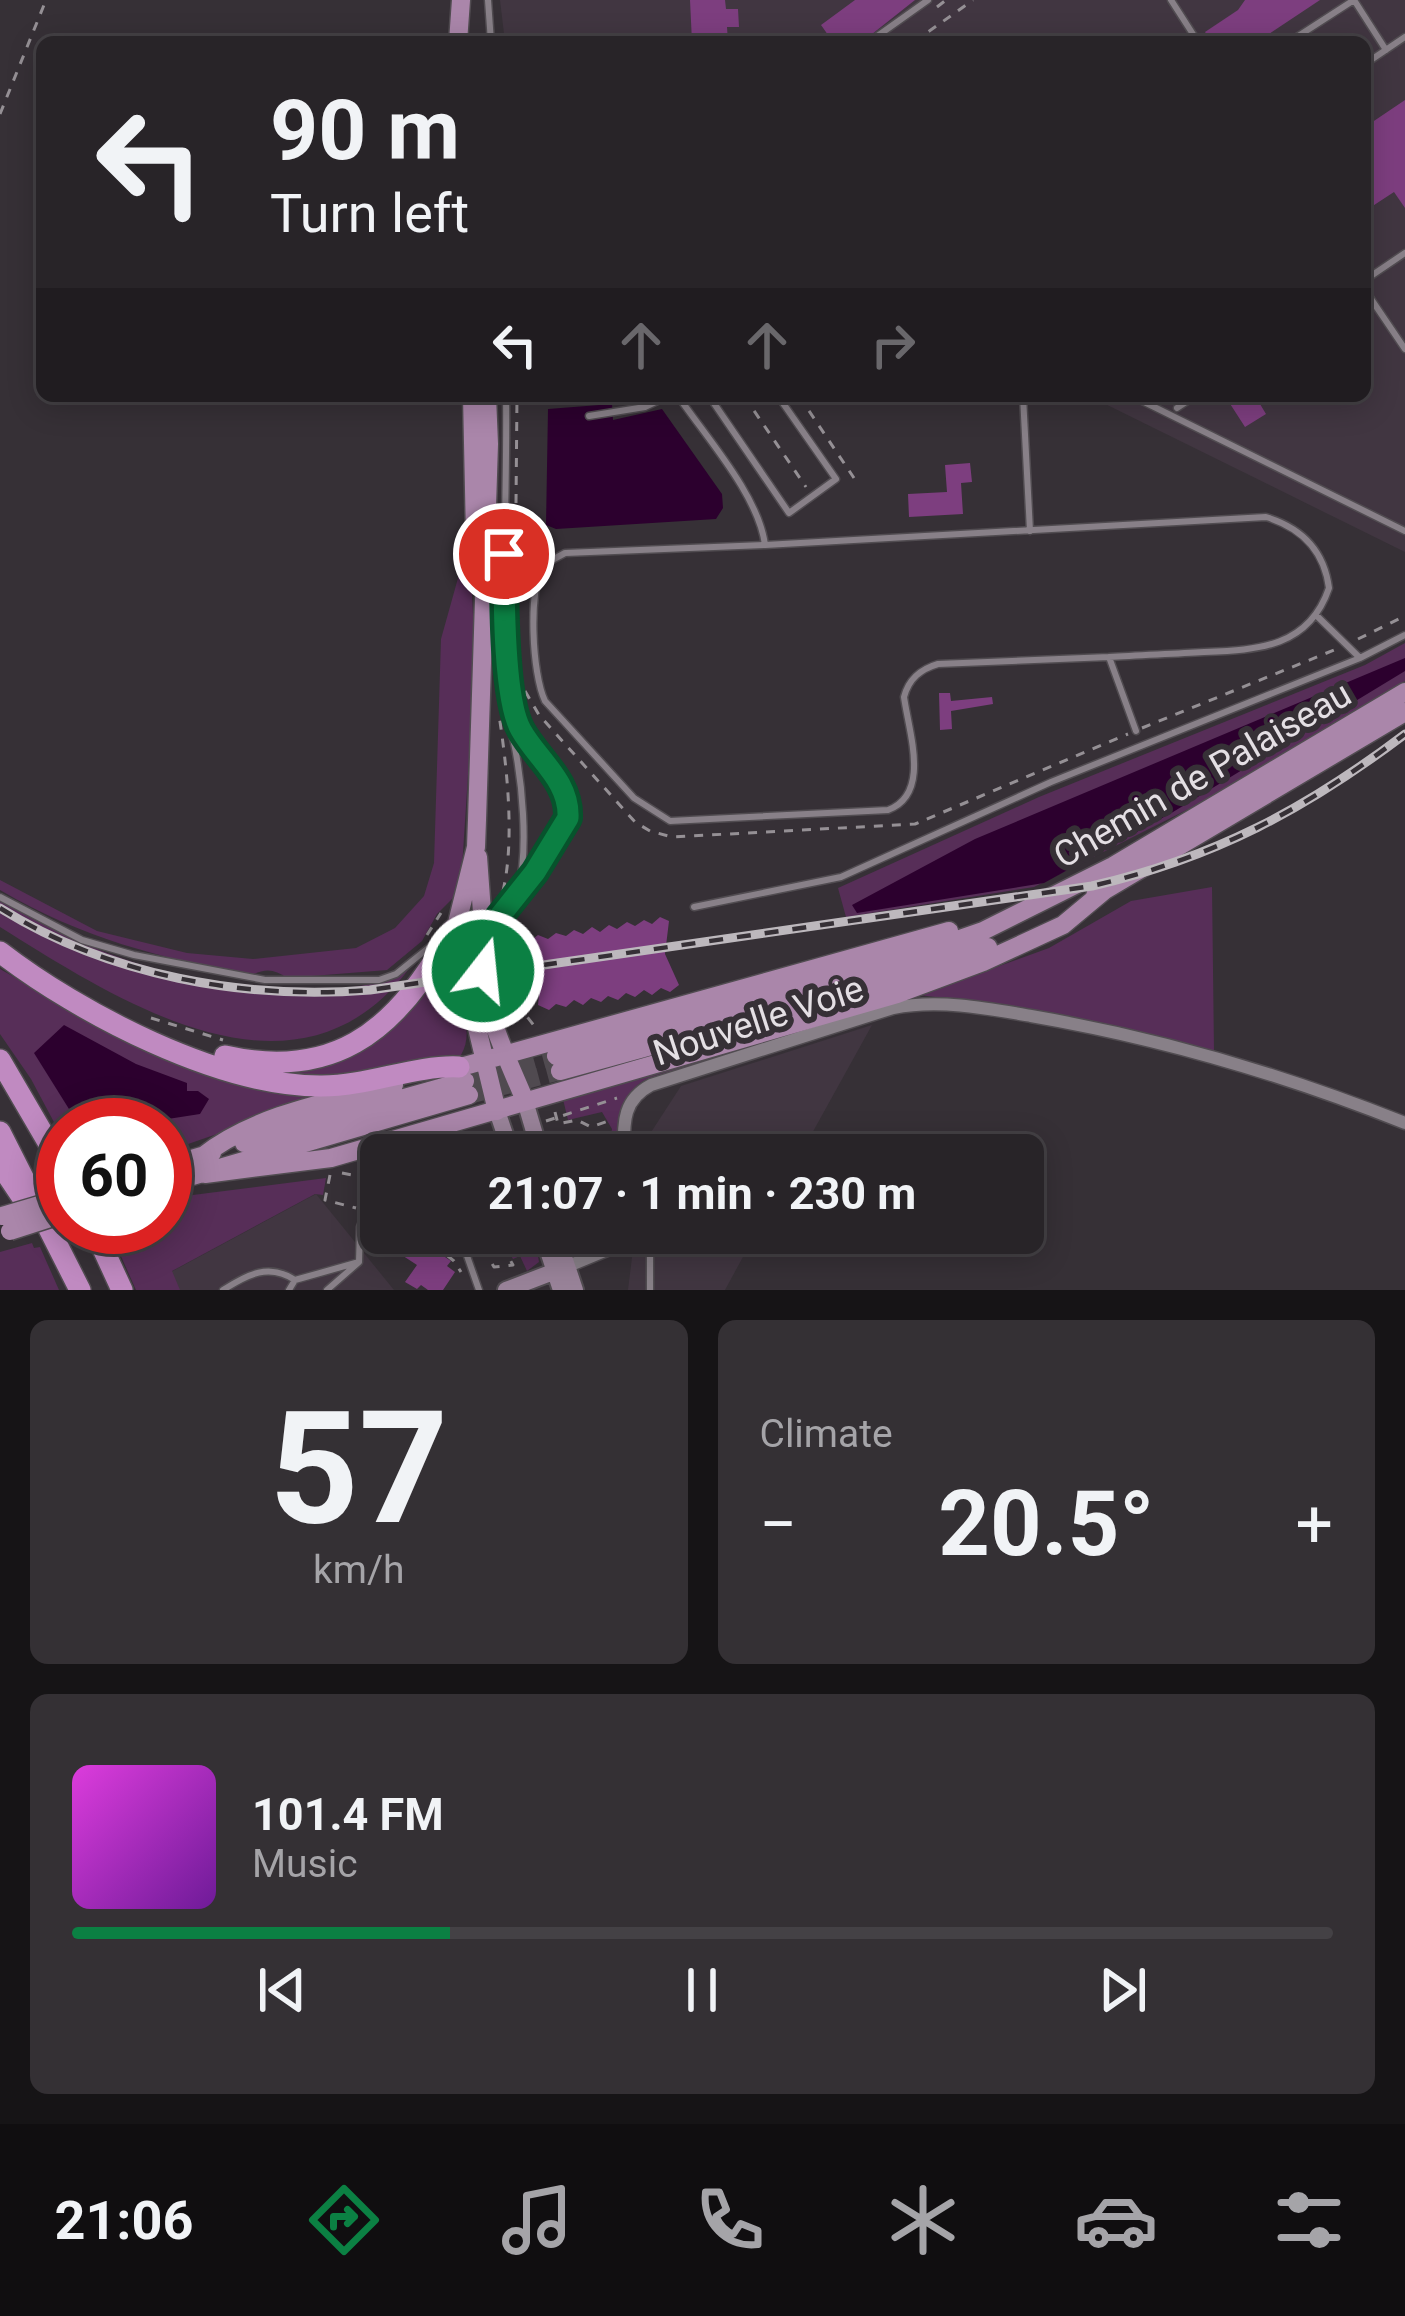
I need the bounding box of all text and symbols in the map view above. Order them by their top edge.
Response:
text: 90 m [270,81,460,180]
icon: left [72,84,228,240]
text: Turn left [270,182,469,245]
icon: left [482,312,548,378]
icon: ahead [608,312,674,378]
icon: ahead [734,312,800,378]
icon: right [860,312,926,378]
pin [453,503,555,605]
icon: arrive [471,521,537,587]
street label: Chemin de Palaiseau [1046,673,1359,877]
position arrow [420,908,546,1034]
street label: Nouvelle Voie [648,967,869,1075]
speed limit sign: 60 [36,1098,192,1254]
text: 21:07 · 1 min · 230 m [488,1167,916,1220]
text: 57 [269,1377,448,1560]
text: Climate [760,1411,893,1457]
text: 20.5° [938,1472,1154,1577]
text: − [760,1486,797,1563]
text: + [1296,1486,1333,1563]
text: km/h [313,1547,405,1593]
text: 101.4 FM [252,1788,444,1841]
text: Music [252,1841,358,1887]
icon: previous [249,1957,315,2023]
icon: pause [669,1957,735,2023]
icon: next [1090,1957,1156,2023]
icon: directions [302,2178,386,2262]
icon: music [495,2178,579,2262]
icon: phone [688,2178,772,2262]
icon: climate [881,2178,965,2262]
icon: car [1074,2178,1158,2262]
icon: filters [1267,2178,1351,2262]
text: 21:06 [54,2189,194,2252]

